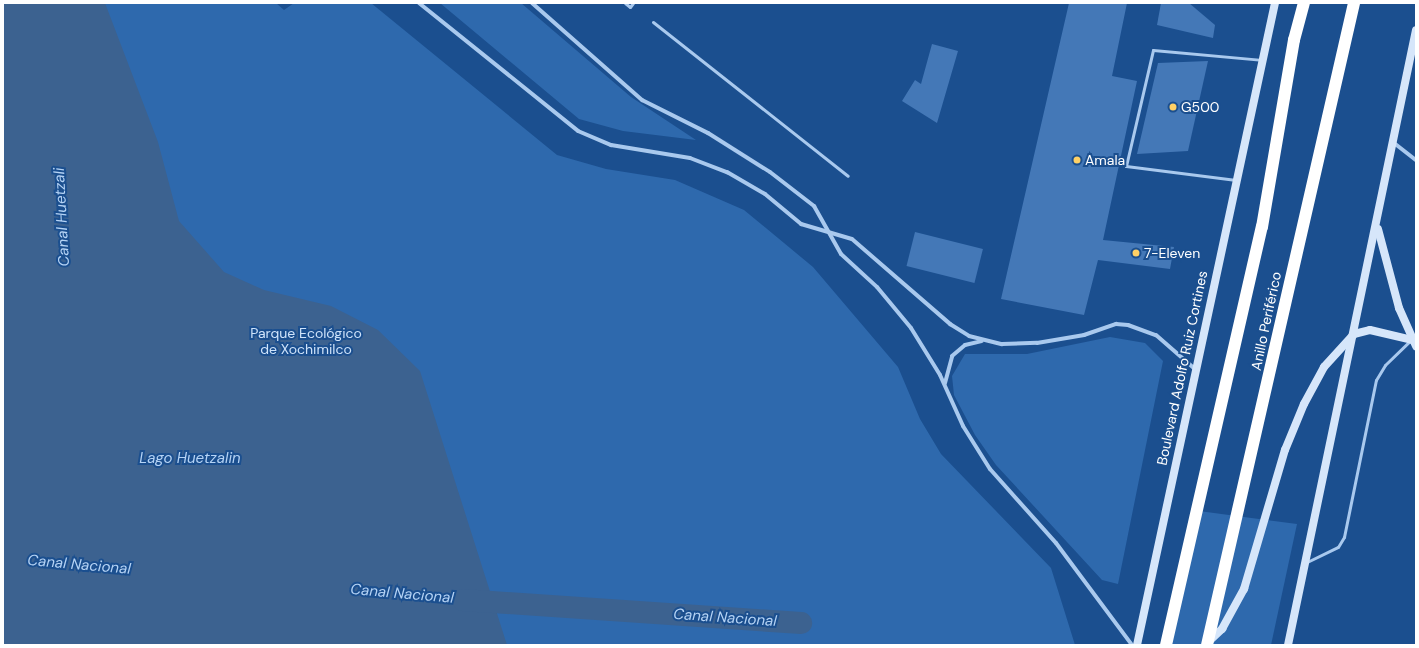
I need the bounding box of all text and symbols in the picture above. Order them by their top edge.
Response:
place label: G500 [1181,99,1219,115]
marker: G500 [1168,102,1178,112]
place label: Amala [1085,152,1125,168]
marker: Amala [1072,155,1082,165]
water label: Canal Huetzali [50,167,74,267]
place label: 7-Eleven [1144,245,1200,261]
marker: 7-Eleven [1131,248,1141,258]
street label: Boulevard Adolfo Ruiz Cortines [1153,269,1211,467]
street label: Anillo Periférico [1247,270,1285,372]
park label: Parque Ecológico de Xochimilco [250,325,362,358]
water label: Lago Huetzalin [139,450,241,468]
water label: Canal Nacional [27,552,131,578]
water label: Canal Nacional [350,581,454,607]
water label: Canal Nacional [673,605,777,631]

